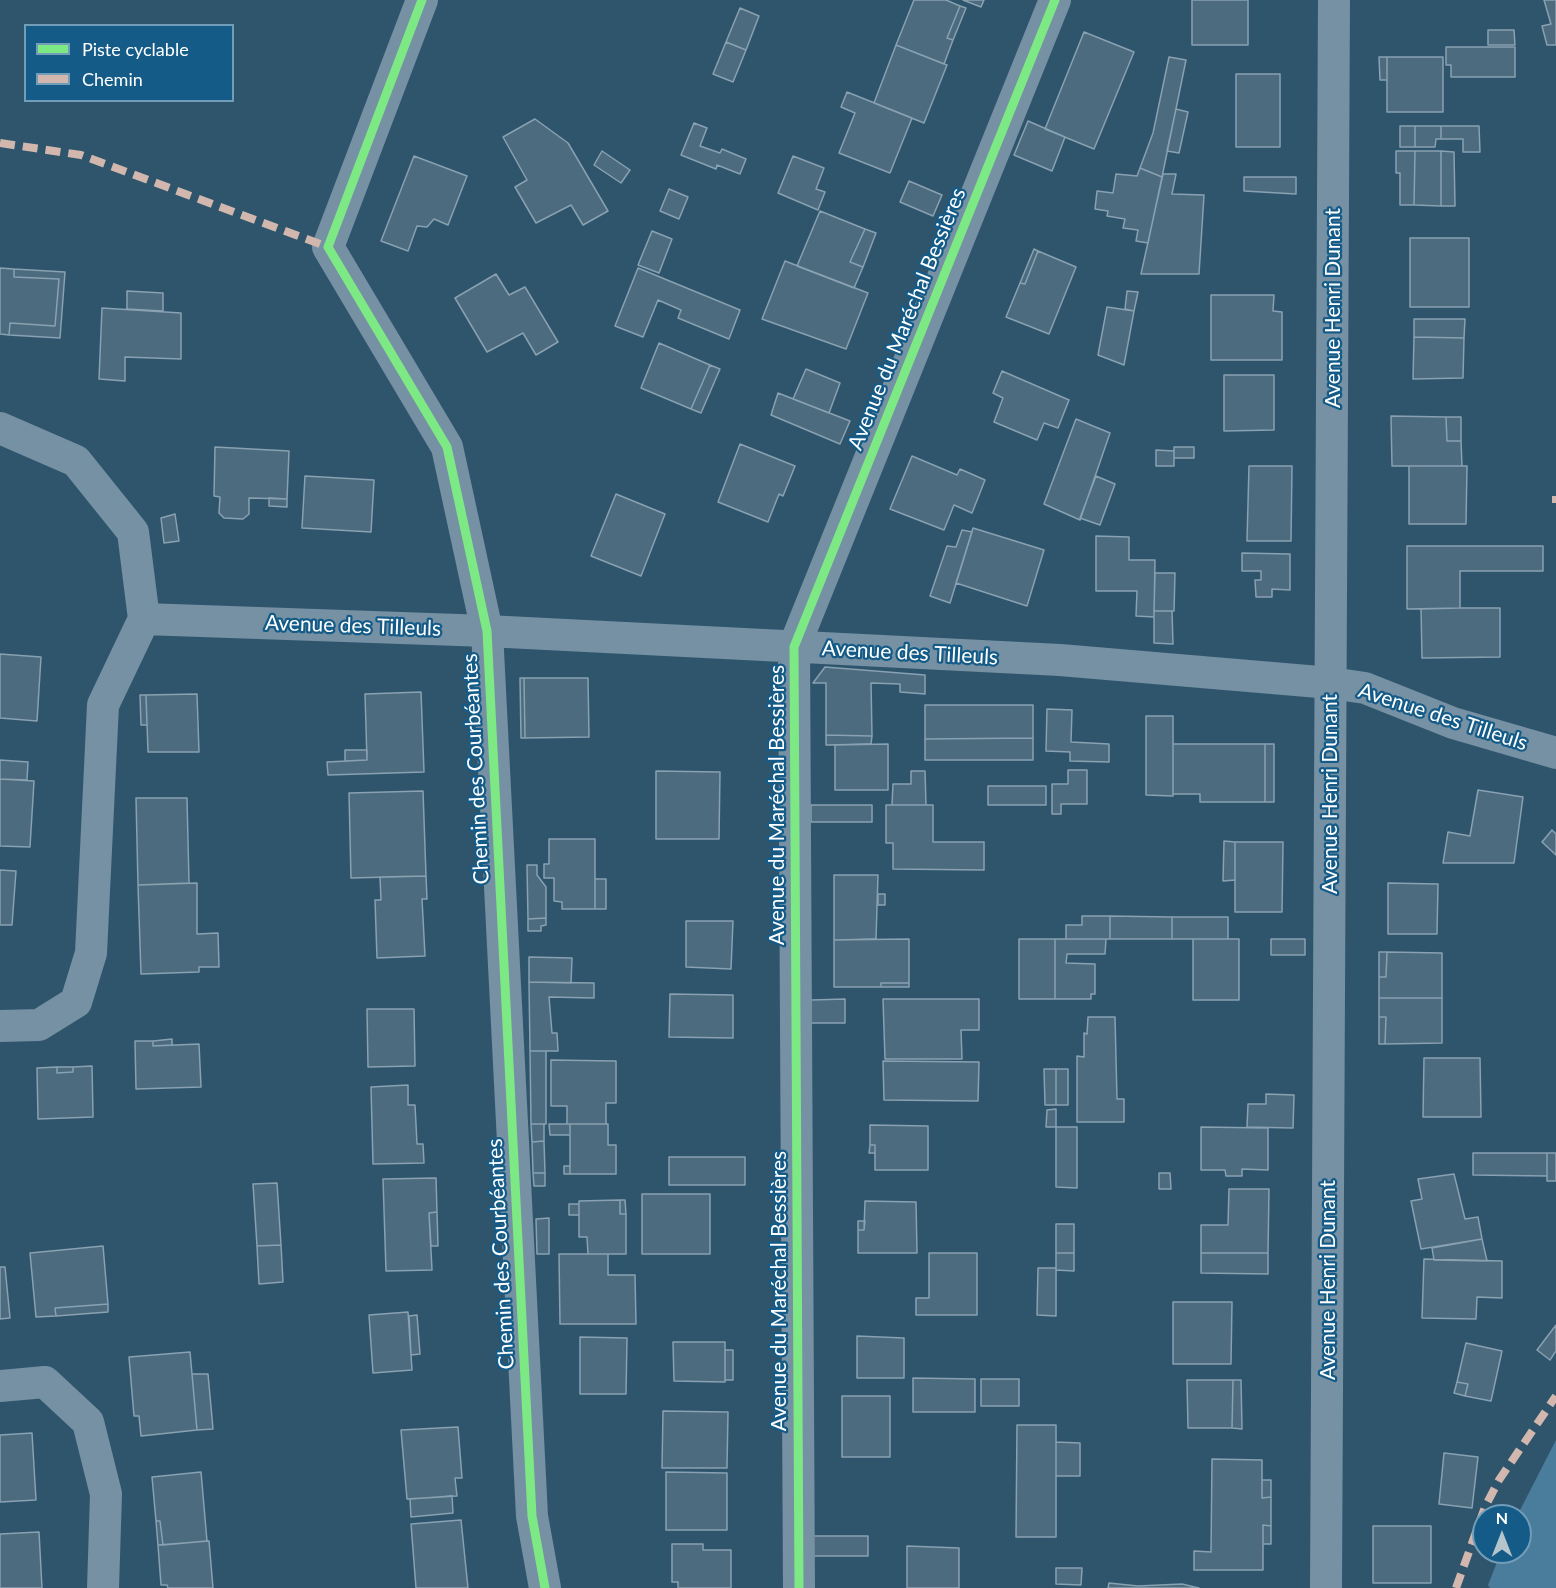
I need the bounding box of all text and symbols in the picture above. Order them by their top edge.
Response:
legend [24,24,234,102]
text: Piste cyclable [82,38,189,60]
text: Chemin [82,68,143,90]
street label: Avenue du Maréchal Bessières [843,184,971,454]
street label: Avenue Henri Dunant [1320,208,1346,408]
street label: Avenue des Tilleuls [264,610,442,642]
street label: Avenue des Tilleuls [821,636,999,670]
street label: Chemin des Courbéantes [457,653,495,885]
street label: Avenue du Maréchal Bessières [764,665,790,945]
street label: Avenue des Tilleuls [1355,678,1531,756]
street label: Avenue Henri Dunant [1317,694,1343,894]
street label: Chemin des Courbéantes [482,1138,520,1370]
street label: Avenue du Maréchal Bessières [766,1151,792,1431]
street label: Avenue Henri Dunant [1315,1180,1341,1380]
north arrow [1472,1504,1532,1564]
text: N [1496,1508,1508,1527]

